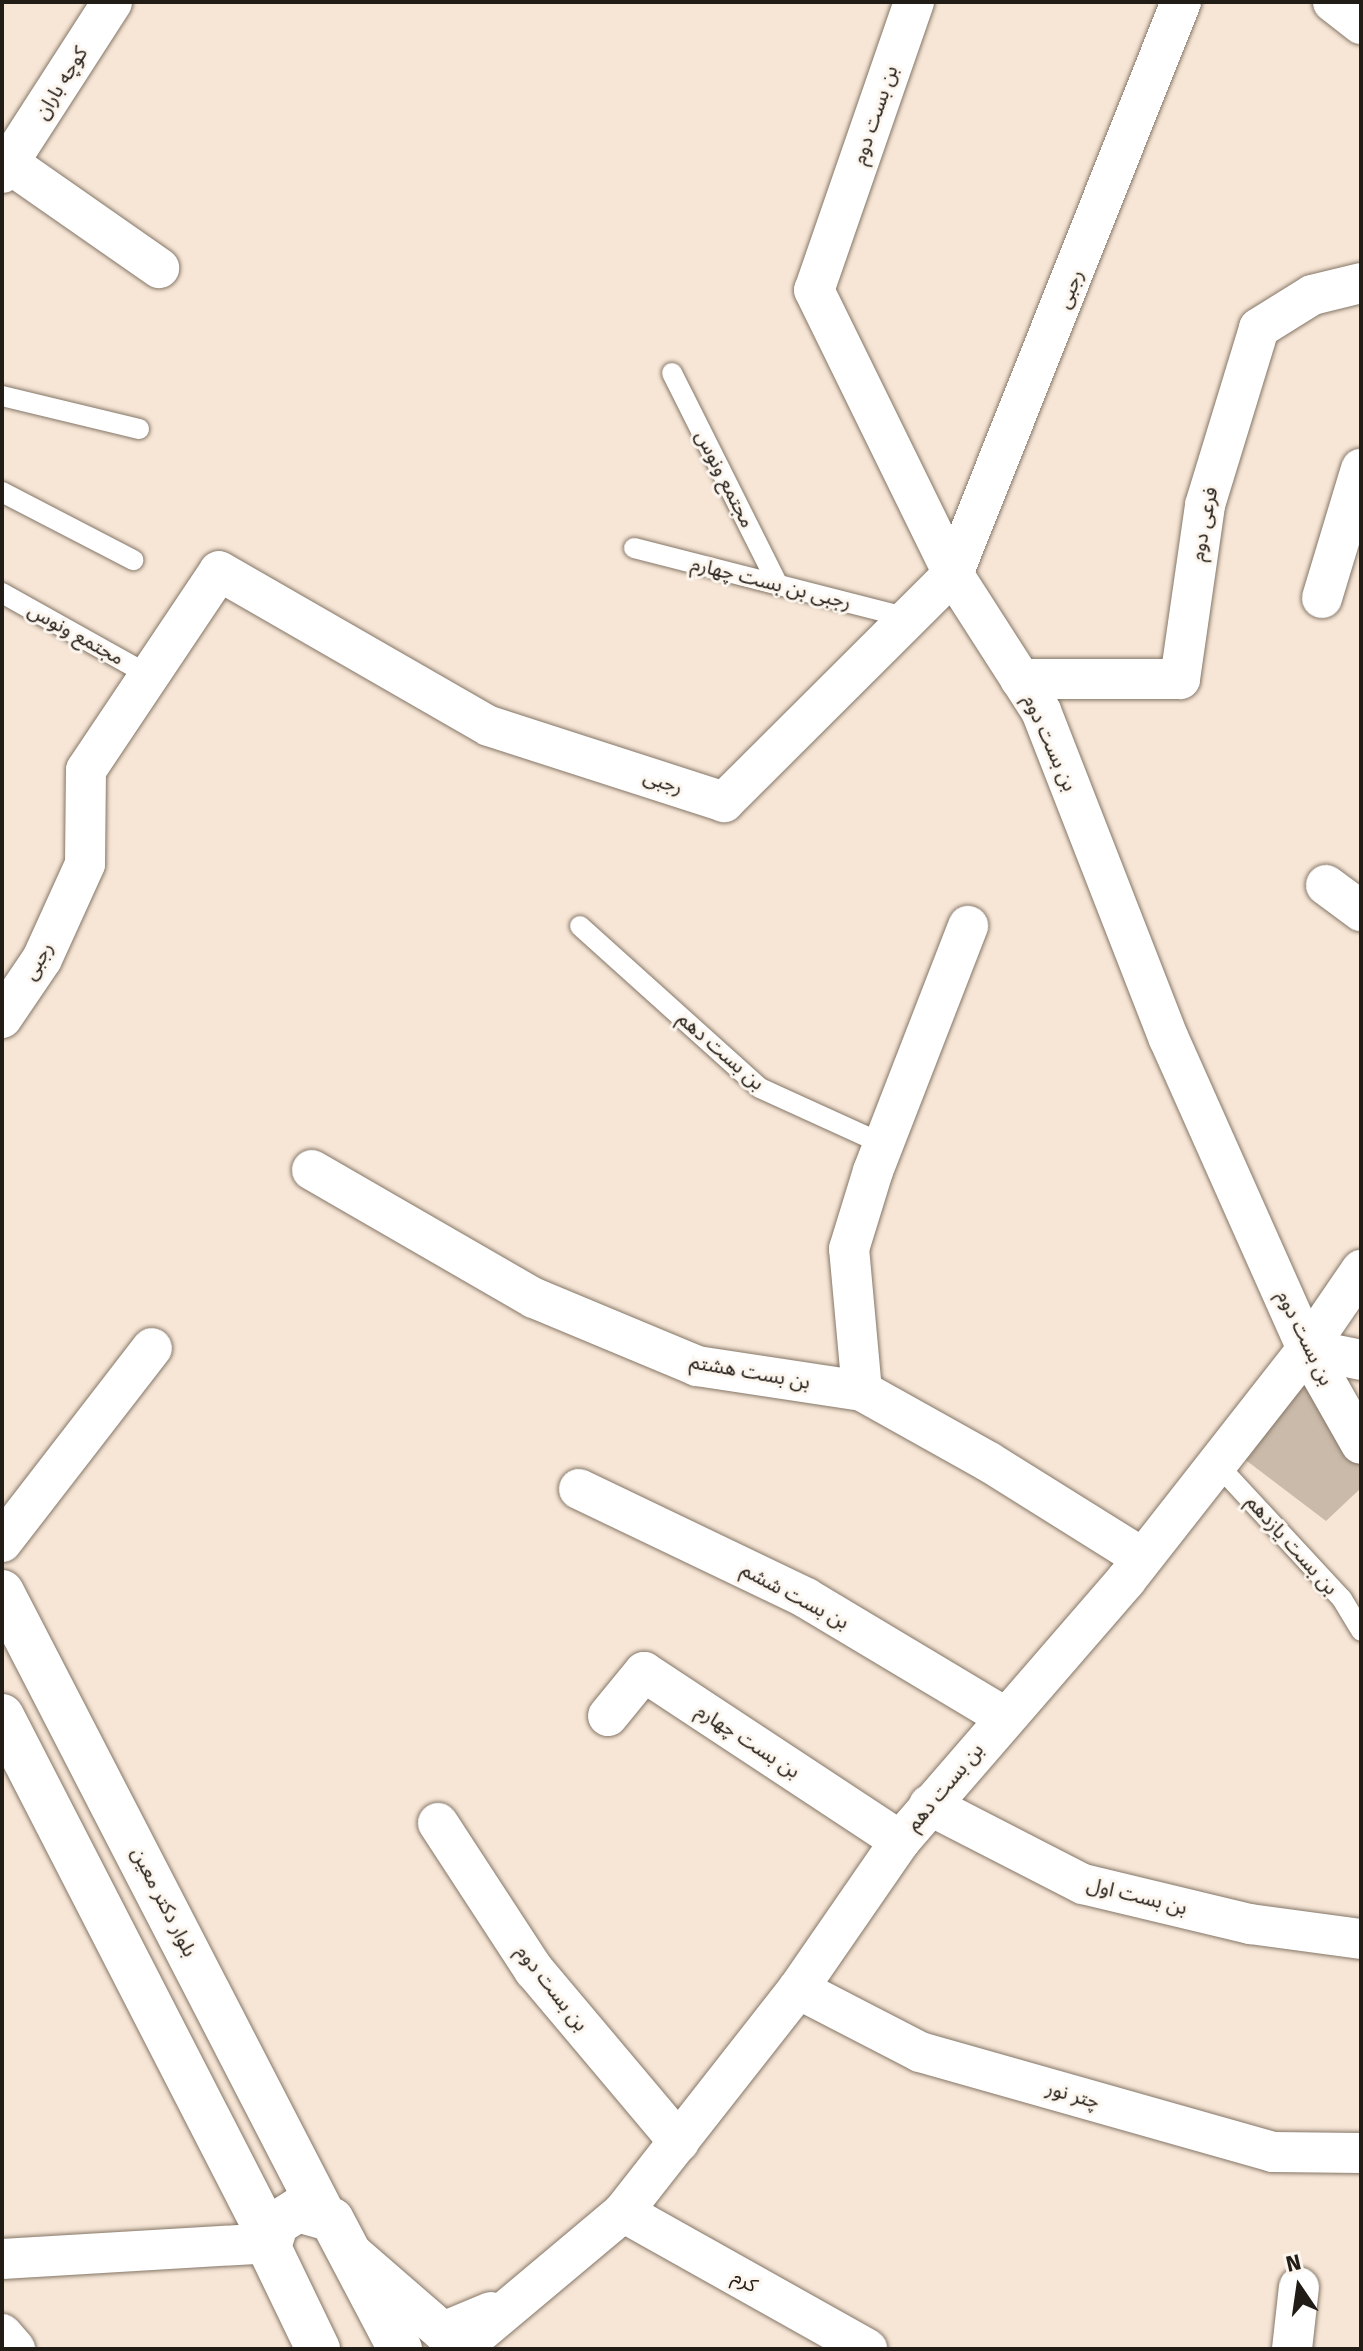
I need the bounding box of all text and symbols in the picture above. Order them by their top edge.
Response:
street label: کوچه باران [29,42,93,124]
street label: بن بست دوم [847,62,903,168]
street label: رجبی [1051,266,1089,312]
street label: مجتمع ونوس [690,426,760,532]
street label: فرعی دوم [1185,485,1223,563]
street label: رجبی بن بست چهارم [689,552,853,614]
street label: مجتمع ونوس [24,598,128,670]
street label: بن بست دوم [1018,691,1082,795]
street label: رجبی [640,764,686,800]
street label: رجبی [18,938,58,984]
street label: بن بست دهم [673,1007,769,1095]
street label: بن بست دوم [1272,1286,1338,1390]
street label: بن بست هشتم [688,1350,812,1394]
street label: بن بست یازدهم [1241,1490,1343,1600]
street label: بن بست ششم [737,1558,853,1634]
street label: بن بست چهارم [692,1699,804,1783]
street label: بن بست دهم [901,1738,989,1836]
street label: بلوار دکتر معین [126,1843,202,1961]
street label: بن بست اول [1084,1872,1190,1920]
street label: بن بست دوم [511,1940,593,2036]
street label: چتر نور [1043,2076,1103,2114]
north arrow [1259,2247,1339,2327]
text: N [1283,2248,1304,2278]
street label: کرم [728,2264,762,2298]

